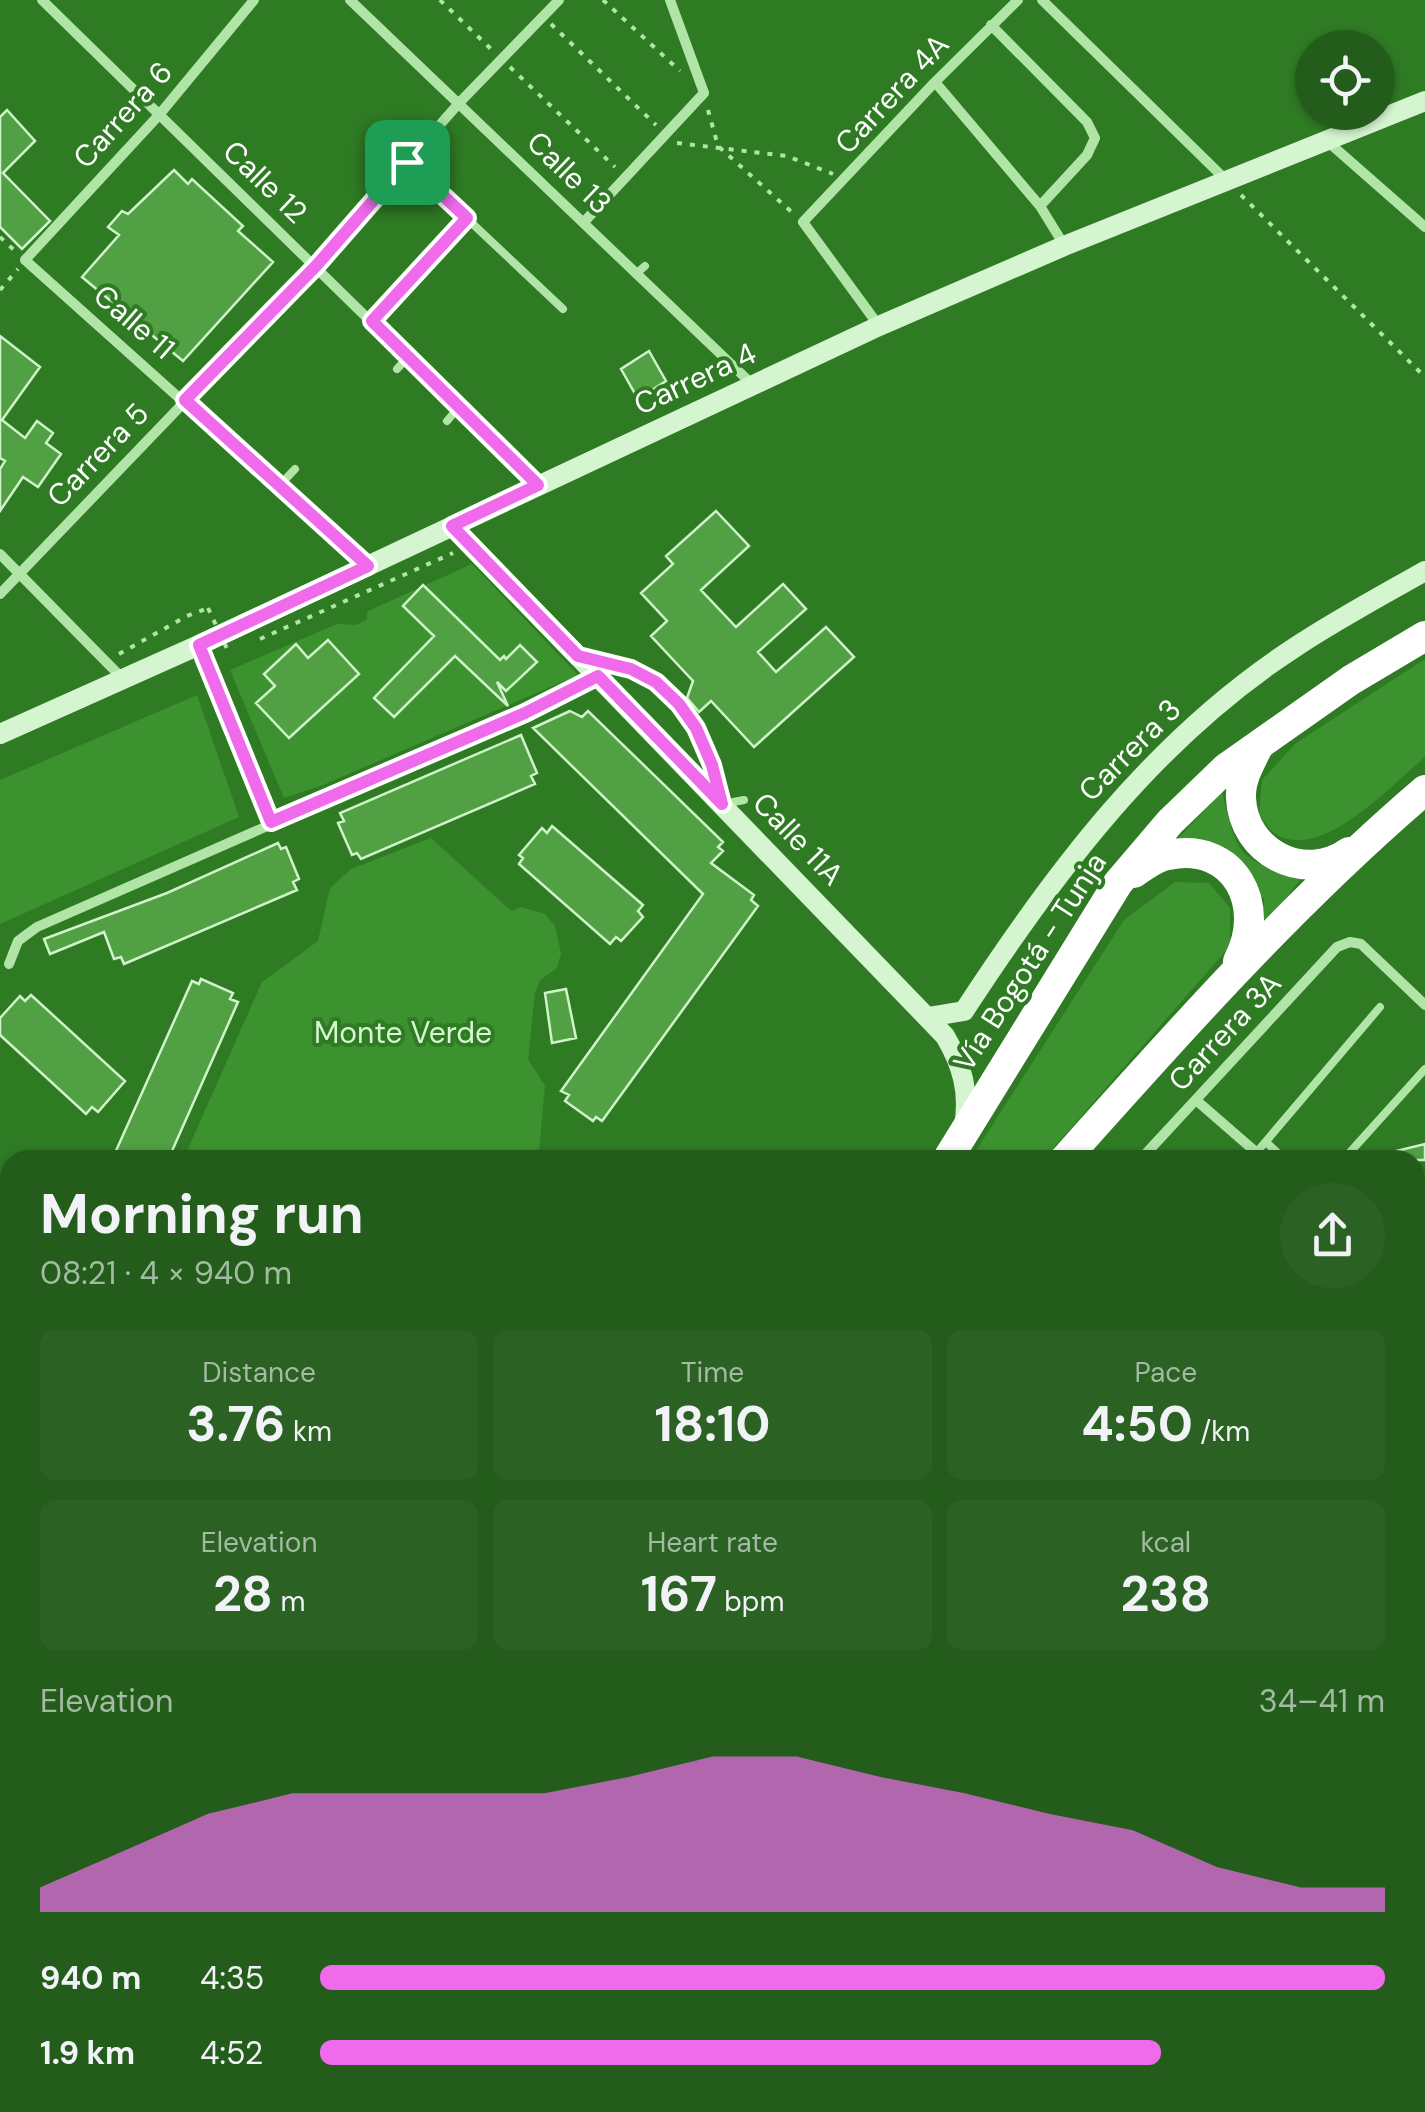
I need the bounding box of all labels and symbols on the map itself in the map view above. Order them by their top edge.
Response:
street label: Carrera 4A [826,25,957,162]
street label: Carrera 6 [64,53,181,176]
pin [365,120,450,205]
street label: Calle 13 [519,123,620,223]
street label: Calle 12 [215,132,316,231]
street label: Calle 11 [86,276,183,367]
street label: Carrera 4 [628,333,762,424]
street label: Carrera 5 [38,394,157,515]
street label: Carrera 3 [1070,690,1189,809]
street label: Calle 11A [744,784,852,894]
street label: Vía Bogotá - Tunja [944,845,1115,1079]
street label: Carrera 3A [1160,964,1290,1099]
park label: Monte Verde [314,1013,492,1052]

